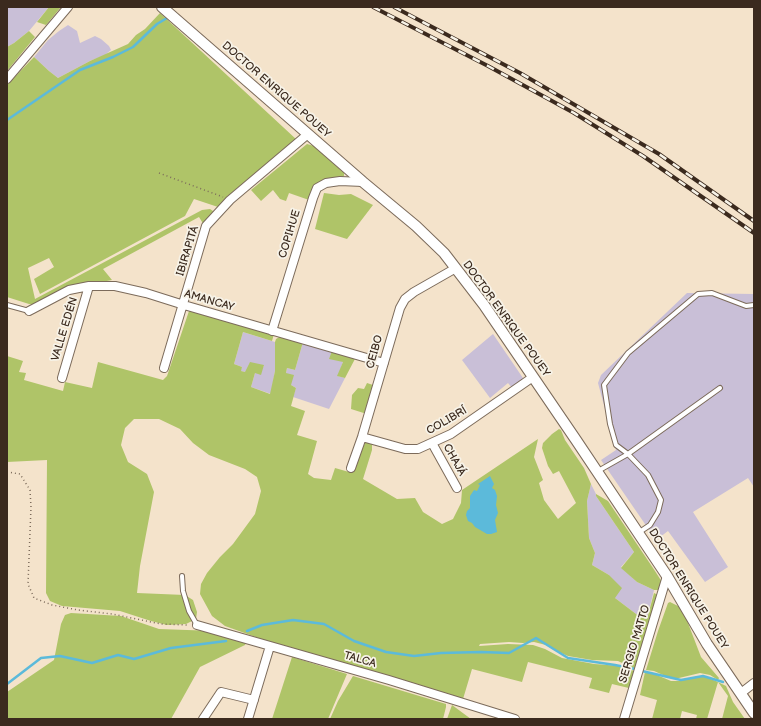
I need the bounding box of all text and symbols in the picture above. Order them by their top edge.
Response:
street label: DOCTOR ENRIQUE POUEY [219,39,333,141]
street label: COPIHUE [276,208,304,260]
street label: IBIRAPITÁ [174,224,202,278]
street label: DOCTOR ENRIQUE POUEY [460,259,552,379]
street label: AMANCAY [183,288,235,314]
street label: VALLE EDÉN [49,295,81,363]
street label: CEIBO [364,334,386,370]
street label: COLIBRÍ [424,404,470,438]
street label: CHAJÁ [440,442,468,478]
street label: DOCTOR ENRIQUE POUEY [645,526,731,652]
street label: SERGIO MATTO [617,603,653,685]
street label: TALCA [342,649,378,671]

